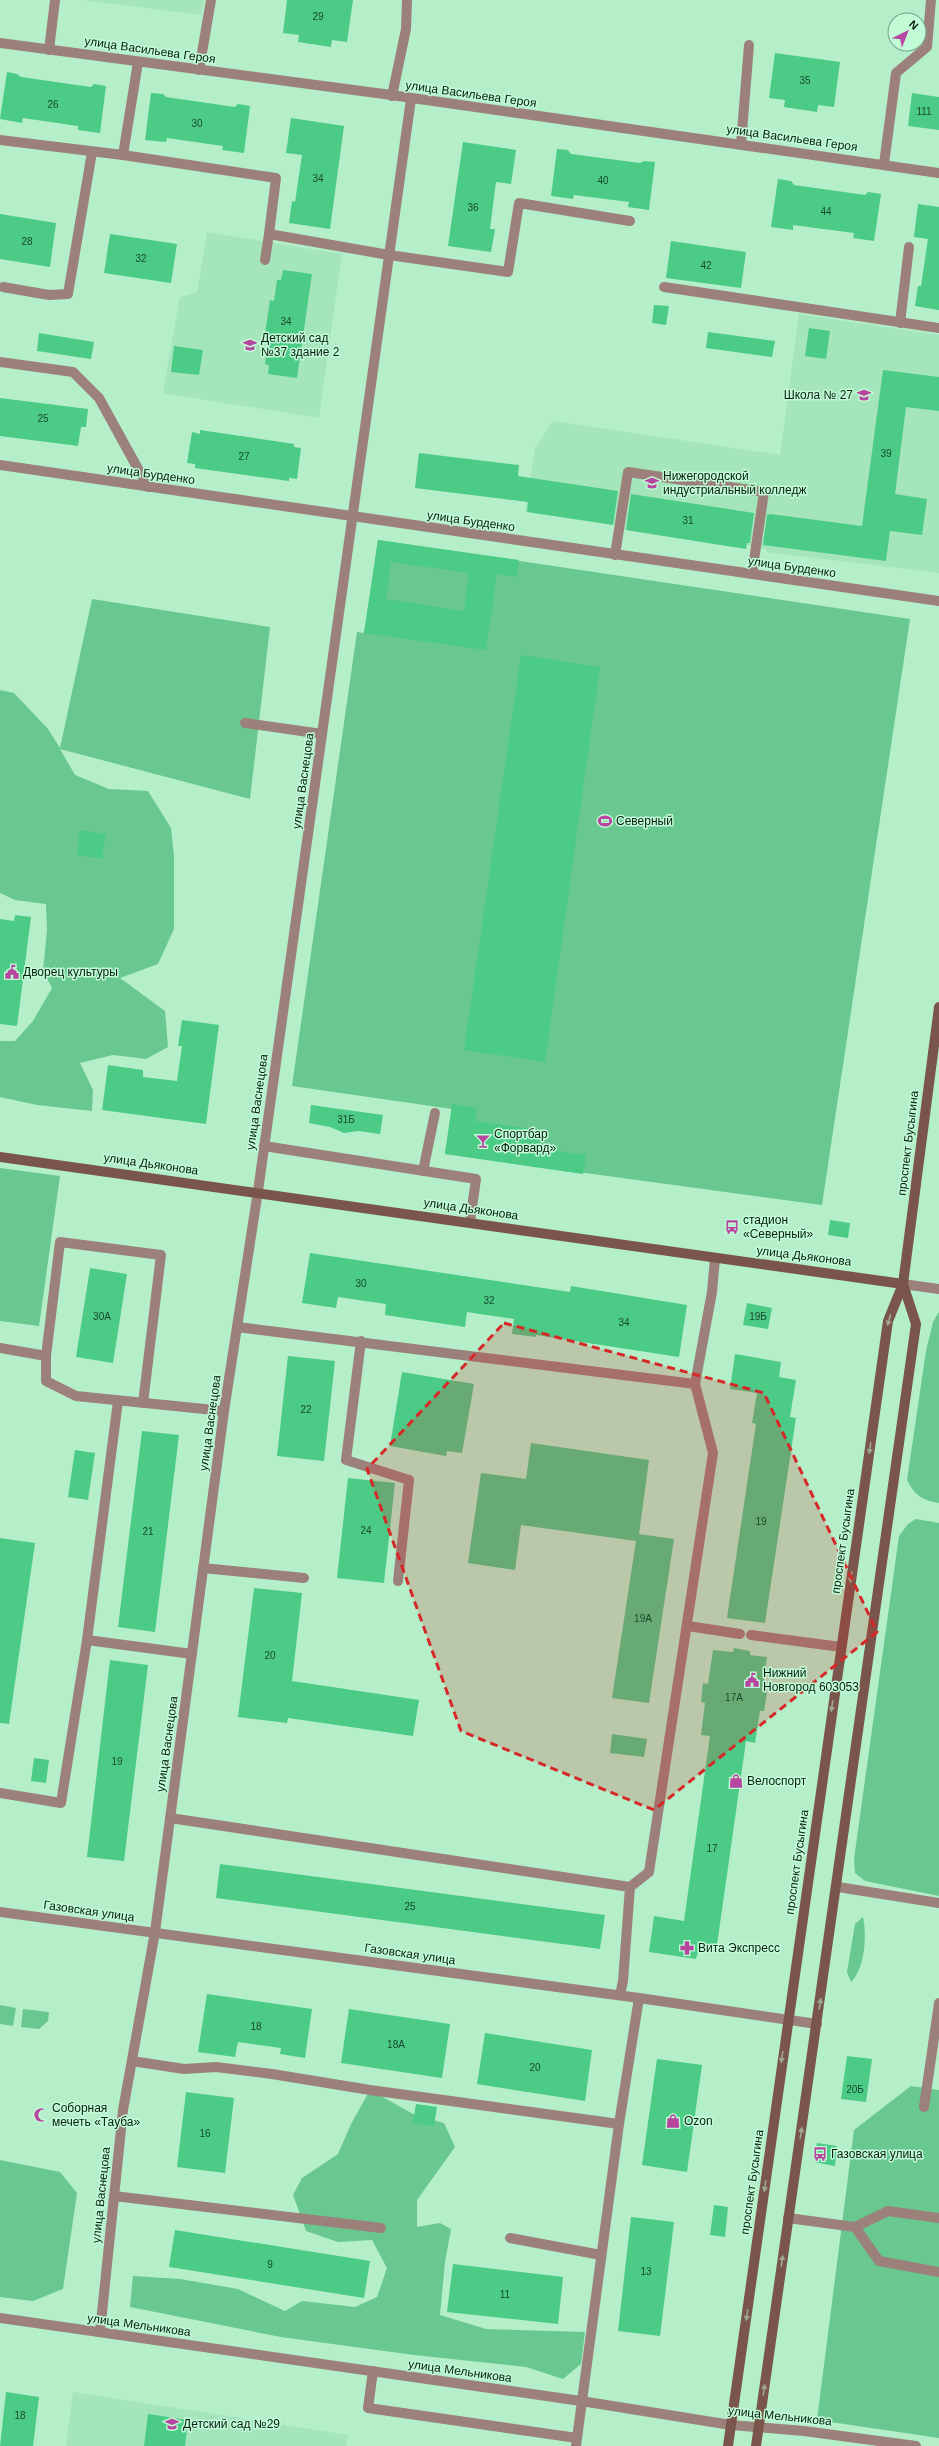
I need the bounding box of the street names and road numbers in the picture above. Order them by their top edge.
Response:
street label: улица Васильева Героя [84,34,216,66]
street label: улица Васильева Героя [405,78,537,110]
street label: улица Васильева Героя [726,122,858,154]
street label: улица Бурденко [106,461,196,487]
street label: улица Бурденко [426,508,516,534]
street label: улица Бурденко [747,554,837,580]
street label: улица Васнецова [289,732,317,830]
street label: улица Васнецова [243,1053,271,1151]
street label: проспект Бусыгина [895,1089,921,1196]
street label: улица Дьяконова [103,1150,200,1178]
street label: улица Дьяконова [423,1195,520,1223]
street label: улица Дьяконова [756,1243,853,1269]
street label: улица Васнецова [196,1374,224,1472]
street label: проспект Бусыгина [829,1487,857,1594]
street label: улица Васнецова [153,1695,181,1793]
street label: проспект Бусыгина [783,1808,811,1915]
street label: Газовская улица [43,1898,136,1924]
street label: Газовская улица [364,1941,457,1967]
street label: проспект Бусыгина [738,2128,766,2235]
street label: улица Васнецова [89,2146,113,2244]
street label: улица Мельникова [86,2311,192,2339]
street label: улица Мельникова [407,2357,513,2385]
street label: улица Мельникова [727,2404,833,2428]

